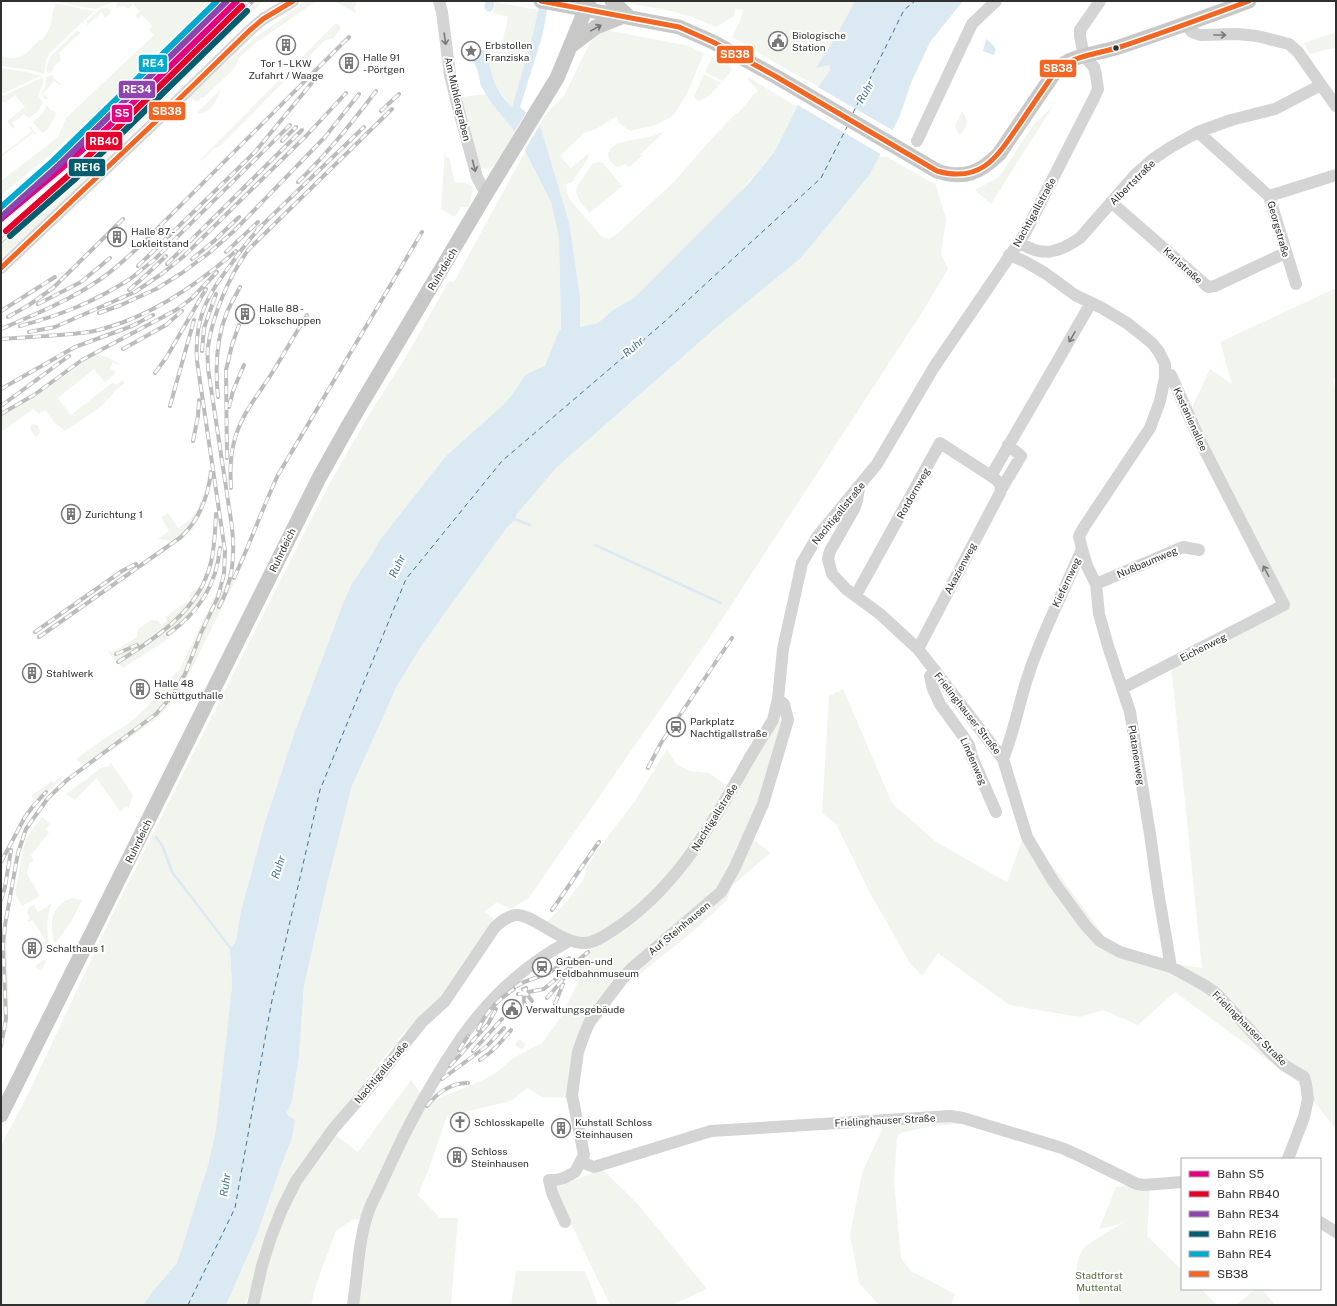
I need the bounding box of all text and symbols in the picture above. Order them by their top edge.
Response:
one-way arrow [590,23,602,31]
place label: Biologische Station [792,29,846,53]
public building icon: Biologische Station [767,30,789,52]
one-way arrow [1213,31,1226,39]
one-way arrow [441,32,449,45]
building icon: Tor 1 – LKW Zufahrt / Waage [275,34,297,56]
place label: Erbstollen Franziska [485,39,533,63]
place icon: Erbstollen Franziska [460,40,482,62]
unlabelled marker [1111,43,1121,53]
line badge: SB38 [716,45,754,64]
text: SB38 [720,48,750,60]
place label: Halle 91 - Pörtgen [363,51,405,75]
building icon: Halle 91 - Pörtgen [338,52,360,74]
line badge: RE4 [138,54,168,73]
street label: Am Mühlengraben [443,56,474,142]
text: RE4 [142,57,164,69]
place label: Tor 1 – LKW Zufahrt / Waage [248,57,324,81]
line badge: SB38 [1039,59,1077,78]
text: SB38 [1043,62,1073,74]
water label: Ruhr [854,78,877,105]
line badge: RE34 [118,80,156,99]
text: RE34 [122,83,152,95]
line badge: SB38 [148,101,186,121]
line badge: S5 [111,104,133,123]
text: SB38 [152,105,182,117]
text: S5 [114,107,130,119]
line badge: RB40 [85,131,123,151]
text: RB40 [89,135,119,147]
street label: Albertstraße [1107,157,1157,207]
line badge: RE16 [68,158,106,177]
one-way arrow [471,159,478,172]
text: RE16 [74,161,100,173]
street label: Nachtigallstraße [1010,175,1058,249]
street label: Georgstraße [1265,199,1293,259]
place label: Halle 87 - Lokleitstand [131,225,189,249]
building icon: Halle 87 - Lokleitstand [106,226,128,248]
street label: Karlstraße [1161,244,1205,286]
street label: Ruhrdeich [425,245,459,292]
place label: Halle 88 - Lokschuppen [259,302,321,326]
building icon: Halle 88 - Lokschuppen [234,303,256,325]
one-way arrow [1068,331,1076,343]
water label: Ruhr [620,334,647,359]
street label: Kastanienallee [1172,385,1211,453]
street label: Rotdornweg [894,465,932,521]
street label: Nachtigallstraße [809,479,867,547]
building icon: Zurichtung 1 [60,503,82,525]
place label: Zurichtung 1 [85,508,143,520]
street label: Ruhrdeich [266,526,298,574]
street label: Akazienweg [942,540,978,596]
street label: Nußbaumweg [1115,544,1179,580]
water label: Ruhr [387,552,408,579]
street label: Kiefernweg [1049,555,1083,609]
one-way arrow [1262,565,1270,577]
street label: Eichenweg [1178,630,1228,664]
building icon: Stahlwerk [21,662,43,684]
place label: Stahlwerk [46,667,94,679]
street label: Frielinghauser Straße [932,670,1004,757]
place label: Halle 48 Schüttguthalle [154,677,224,701]
building icon: Halle 48 Schüttguthalle [129,678,151,700]
place label: Parkplatz Nachtigallstraße [690,715,768,739]
station icon: Parkplatz Nachtigallstraße [665,716,687,738]
street label: Platanenweg [1126,724,1148,786]
street label: Lindenweg [958,735,990,787]
street label: Nachtigallstraße [688,781,740,853]
street label: Ruhrdeich [122,817,154,865]
water label: Ruhr [269,853,288,880]
street label: Auf Steinhausen [646,899,713,957]
building icon: Schalthaus 1 [21,937,43,959]
place label: Schalthaus 1 [46,942,105,954]
place label: Gruben- und Feldbahnmuseum [556,955,639,979]
station icon: Gruben- und Feldbahnmuseum [531,956,553,978]
street label: Frielinghauser Straße [1210,988,1290,1068]
public building icon: Verwaltungsgebäude [501,998,523,1020]
place label: Verwaltungsgebäude [526,1003,625,1015]
street label: Nachtigallstraße [352,1038,411,1105]
church icon: Schlosskapelle [449,1111,471,1133]
street label: Frielinghauser Straße [834,1111,936,1129]
place label: Schlosskapelle [474,1116,545,1128]
place label: Kuhstall Schloss Steinhausen [575,1116,652,1140]
building icon: Kuhstall Schloss Steinhausen [550,1117,572,1139]
place label: Schloss Steinhausen [471,1145,529,1169]
building icon: Schloss Steinhausen [446,1146,468,1168]
legend [1181,1158,1321,1290]
text: Bahn S5 [1217,1167,1264,1181]
water label: Ruhr [217,1172,233,1198]
text: Bahn RB40 [1217,1187,1280,1201]
text: Bahn RE34 [1217,1207,1280,1221]
text: Bahn RE16 [1217,1227,1276,1241]
text: Bahn RE4 [1217,1247,1272,1261]
text: SB38 [1217,1267,1249,1281]
park label: Stadtforst Muttental [1075,1269,1123,1293]

